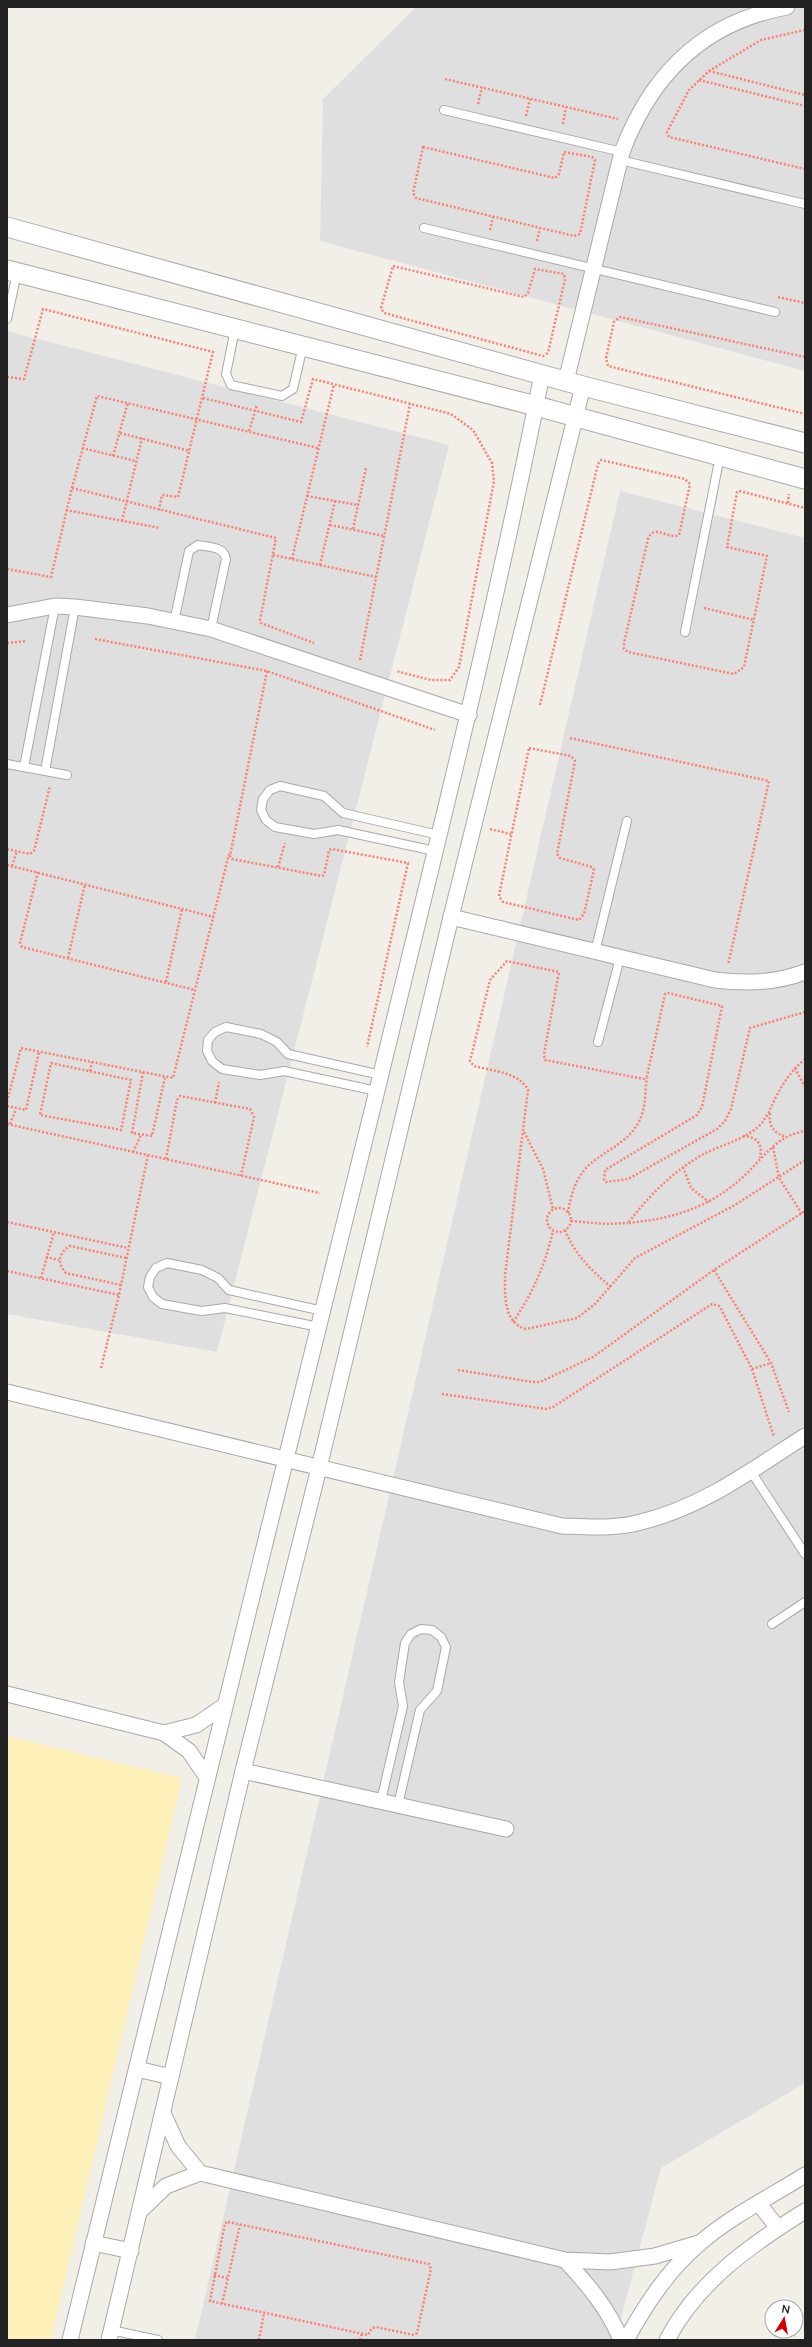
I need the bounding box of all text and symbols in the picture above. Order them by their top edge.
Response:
north arrow [764,2299,804,2339]
text: N [780,2302,791,2317]

